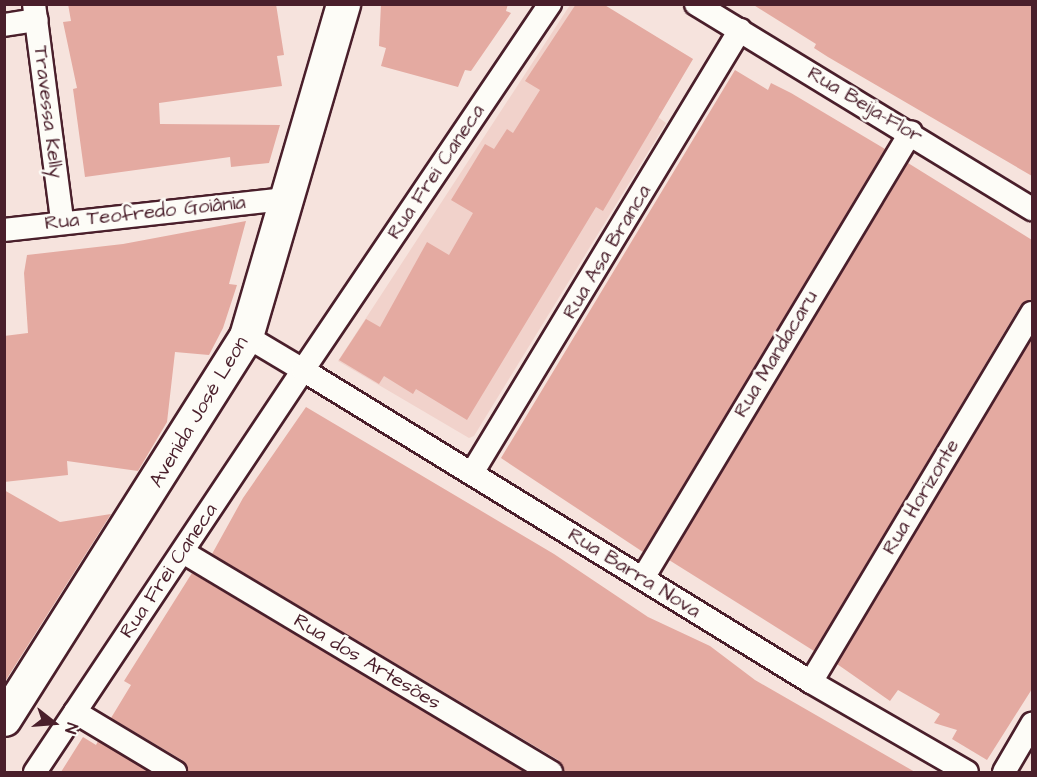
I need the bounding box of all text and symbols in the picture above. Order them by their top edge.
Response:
street label: Travessa Kelly [28,44,68,180]
street label: Rua Beija-Flor [803,61,927,149]
street label: Rua Frei Caneca [382,100,490,244]
street label: Rua Asa Branca [558,181,656,323]
street label: Rua Teofredo Goiânia [43,191,247,235]
street label: Rua Mandacaru [729,286,823,422]
street label: Avenida José Leon [144,332,254,492]
street label: Rua Horizonte [877,435,965,559]
street label: Rua Frei Caneca [115,499,223,643]
street label: Rua Barra Nova [563,523,705,623]
street label: Rua dos Artesões [289,609,445,715]
north arrow [24,693,84,753]
text: N [59,720,83,736]

